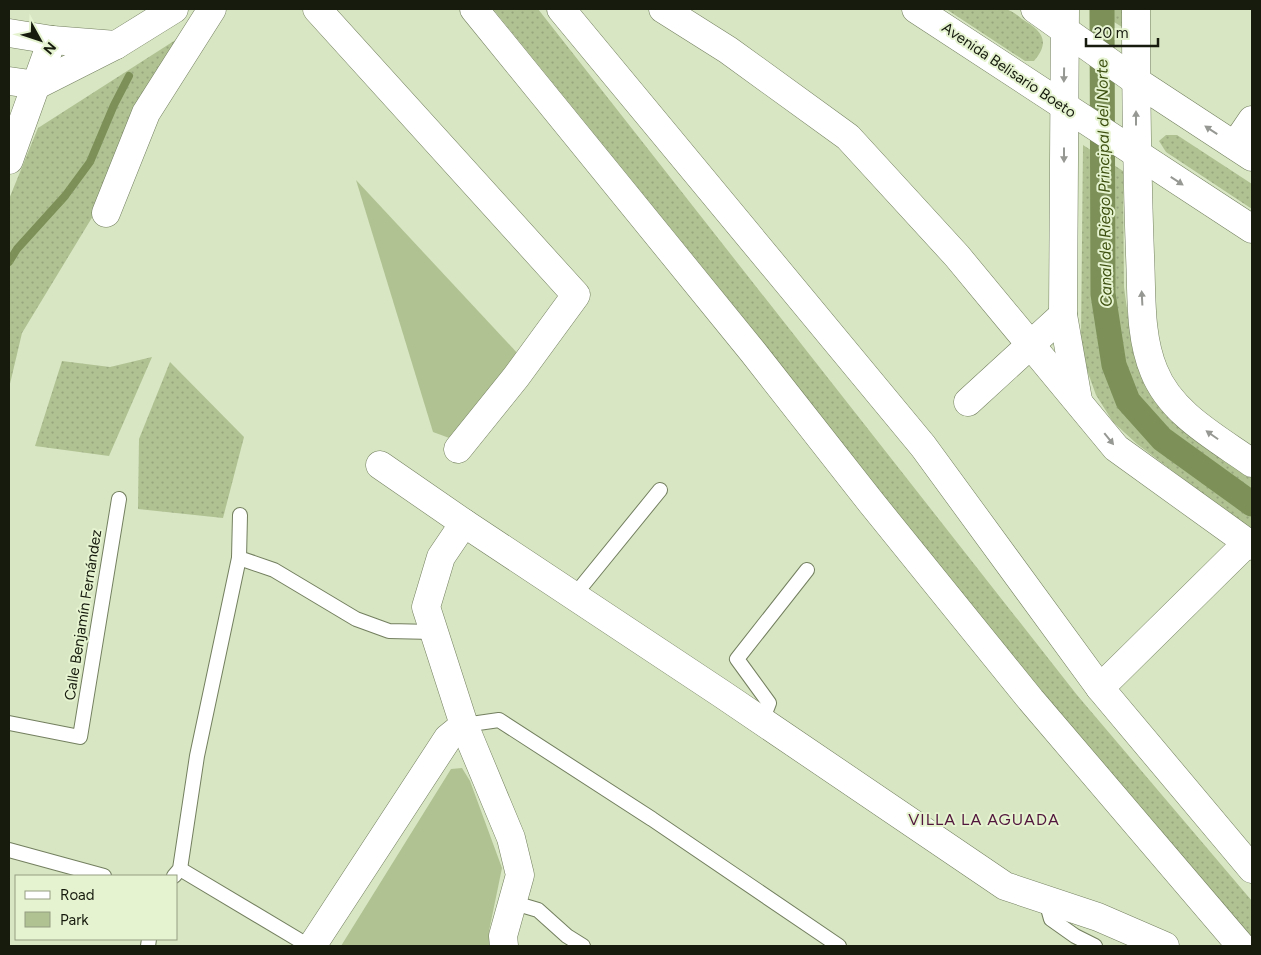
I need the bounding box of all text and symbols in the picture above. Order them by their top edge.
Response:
north arrow [15,15,65,65]
scale bar [1086,15,1158,47]
street label: Avenida Belisario Boeto [939,18,1080,122]
text: 20 m [1094,24,1128,42]
text: N [40,38,60,58]
water label: Canal de Riego Principal del Norte [1092,59,1116,307]
one-way arrow [1060,67,1068,83]
one-way arrow [1132,110,1140,126]
one-way arrow [1205,125,1218,135]
one-way arrow [1060,148,1068,164]
one-way arrow [1170,176,1183,185]
one-way arrow [1138,290,1146,306]
one-way arrow [1206,430,1219,440]
one-way arrow [1103,432,1114,445]
street label: Calle Benjamín Fernández [61,528,105,702]
district label: VILLA LA AGUADA [908,810,1060,829]
legend [15,875,178,940]
text: Road [60,886,95,904]
text: Park [60,911,89,929]

